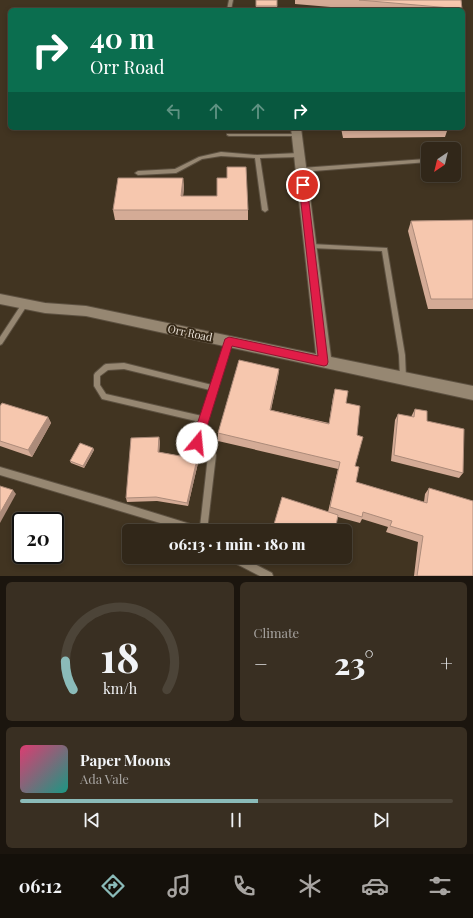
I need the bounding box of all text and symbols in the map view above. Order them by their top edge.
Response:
text: 40 m [90,19,155,56]
icon: right [24,24,76,76]
text: Orr Road [90,55,164,79]
icon: left [163,100,185,122]
icon: ahead [205,100,227,122]
icon: ahead [247,100,269,122]
icon: right [289,100,311,122]
north arrow [421,142,461,182]
map controls [421,142,461,182]
pin [286,168,320,202]
icon: arrive [292,174,314,196]
street label: Orr Road [166,320,214,345]
position arrow [176,422,218,464]
speed limit sign: 20 [12,512,64,564]
text: 06:13 · 1 min · 180 m [169,534,305,554]
text: Climate [254,624,299,641]
text: 18 [100,627,139,682]
text: 23° [334,643,374,683]
text: − [254,648,268,678]
text: + [440,648,453,678]
text: km/h [103,678,137,697]
text: Paper Moons [80,750,171,770]
text: Ada Vale [80,770,129,787]
icon: previous [81,809,103,831]
icon: pause [225,809,247,831]
icon: next [370,809,392,831]
icon: directions [99,872,127,900]
icon: music [165,872,193,900]
icon: phone [230,872,258,900]
icon: climate [296,872,324,900]
icon: car [361,872,389,900]
icon: filters [426,872,454,900]
text: 06:12 [19,874,62,898]

